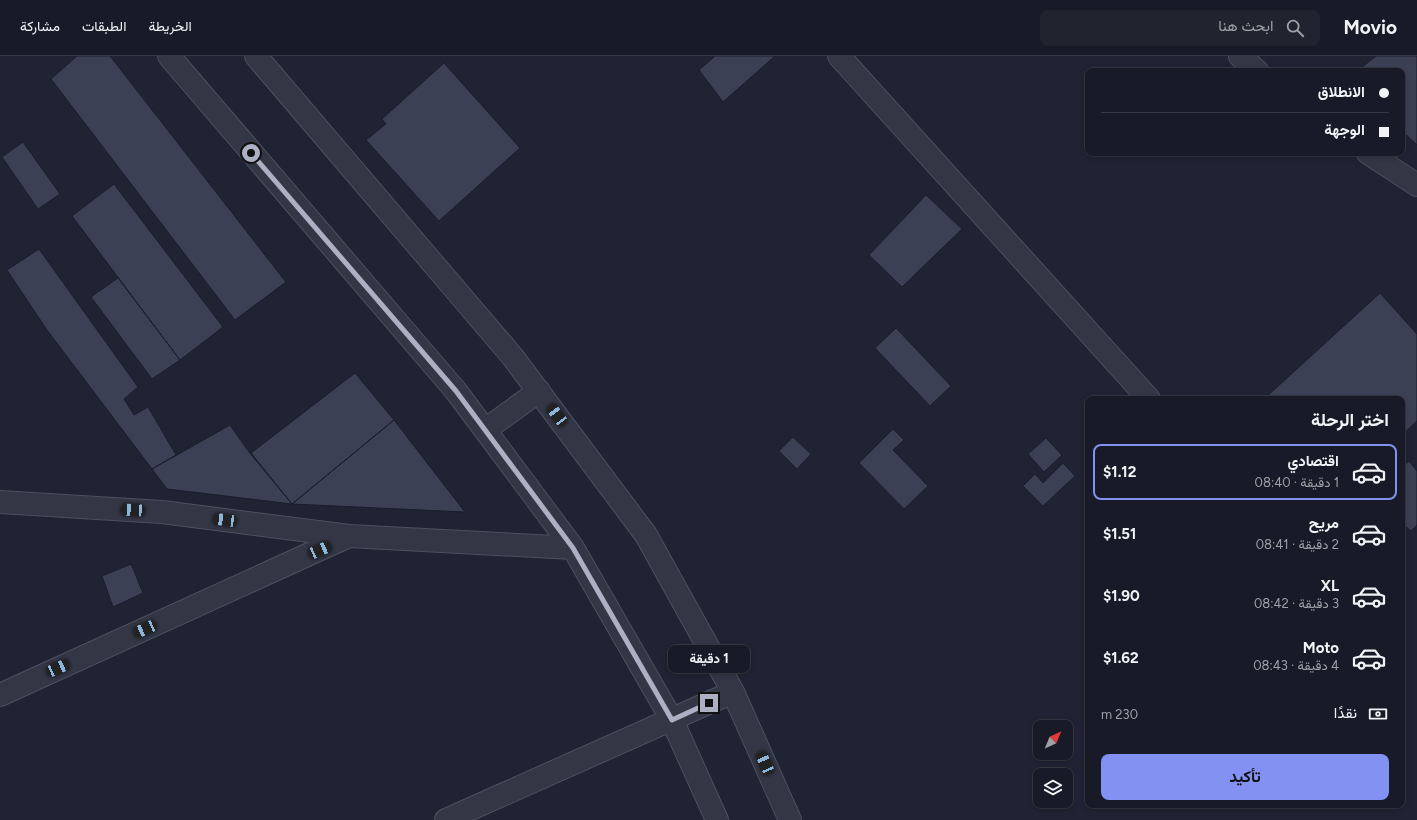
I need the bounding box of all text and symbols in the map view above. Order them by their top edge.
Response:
search box [1040,10,1320,46]
text: Movio [1344,16,1397,39]
text: ابحث هنا [1218,17,1274,35]
icon: search [1284,17,1306,39]
text: مشاركة [20,18,60,35]
text: الطبقات [82,18,126,35]
text: الخريطة [148,18,192,35]
text: الانطلاق [1318,83,1365,101]
text: الوجهة [1324,121,1365,139]
route start [242,144,260,162]
car [545,402,569,428]
text: اختر الرحلة [1311,409,1389,431]
text: اقتصادي [1287,452,1339,470]
icon: car [1351,454,1387,490]
text: $1.12 [1103,463,1136,481]
text: 1 دقيقة · 08:40 [1255,475,1339,490]
car [121,503,145,517]
car [212,513,238,527]
text: مريح [1309,514,1339,532]
icon: car [1351,516,1387,552]
text: $1.51 [1103,525,1136,543]
text: 2 دقيقة · 08:41 [1256,537,1339,552]
car [307,540,333,560]
text: XL [1321,577,1339,595]
icon: car [1351,578,1387,614]
text: $1.90 [1103,587,1140,605]
text: 3 دقيقة · 08:42 [1254,596,1339,611]
car [132,619,158,639]
text: Moto [1303,639,1339,657]
icon: car [1351,640,1387,676]
callout: 1 دقيقة [668,645,750,673]
text: $1.62 [1103,649,1139,667]
text: 1 دقيقة [689,651,729,666]
car [45,658,71,678]
text: 4 دقيقة · 08:43 [1253,658,1339,673]
route end [700,694,718,712]
icon: cash [1367,703,1389,725]
text: نقدًا [1334,704,1357,722]
text: 230 m [1101,707,1138,722]
north arrow [1033,720,1073,760]
map controls [1033,720,1073,808]
car [755,750,775,776]
button: تأكيد [1101,754,1389,800]
button: layers [1033,768,1073,808]

